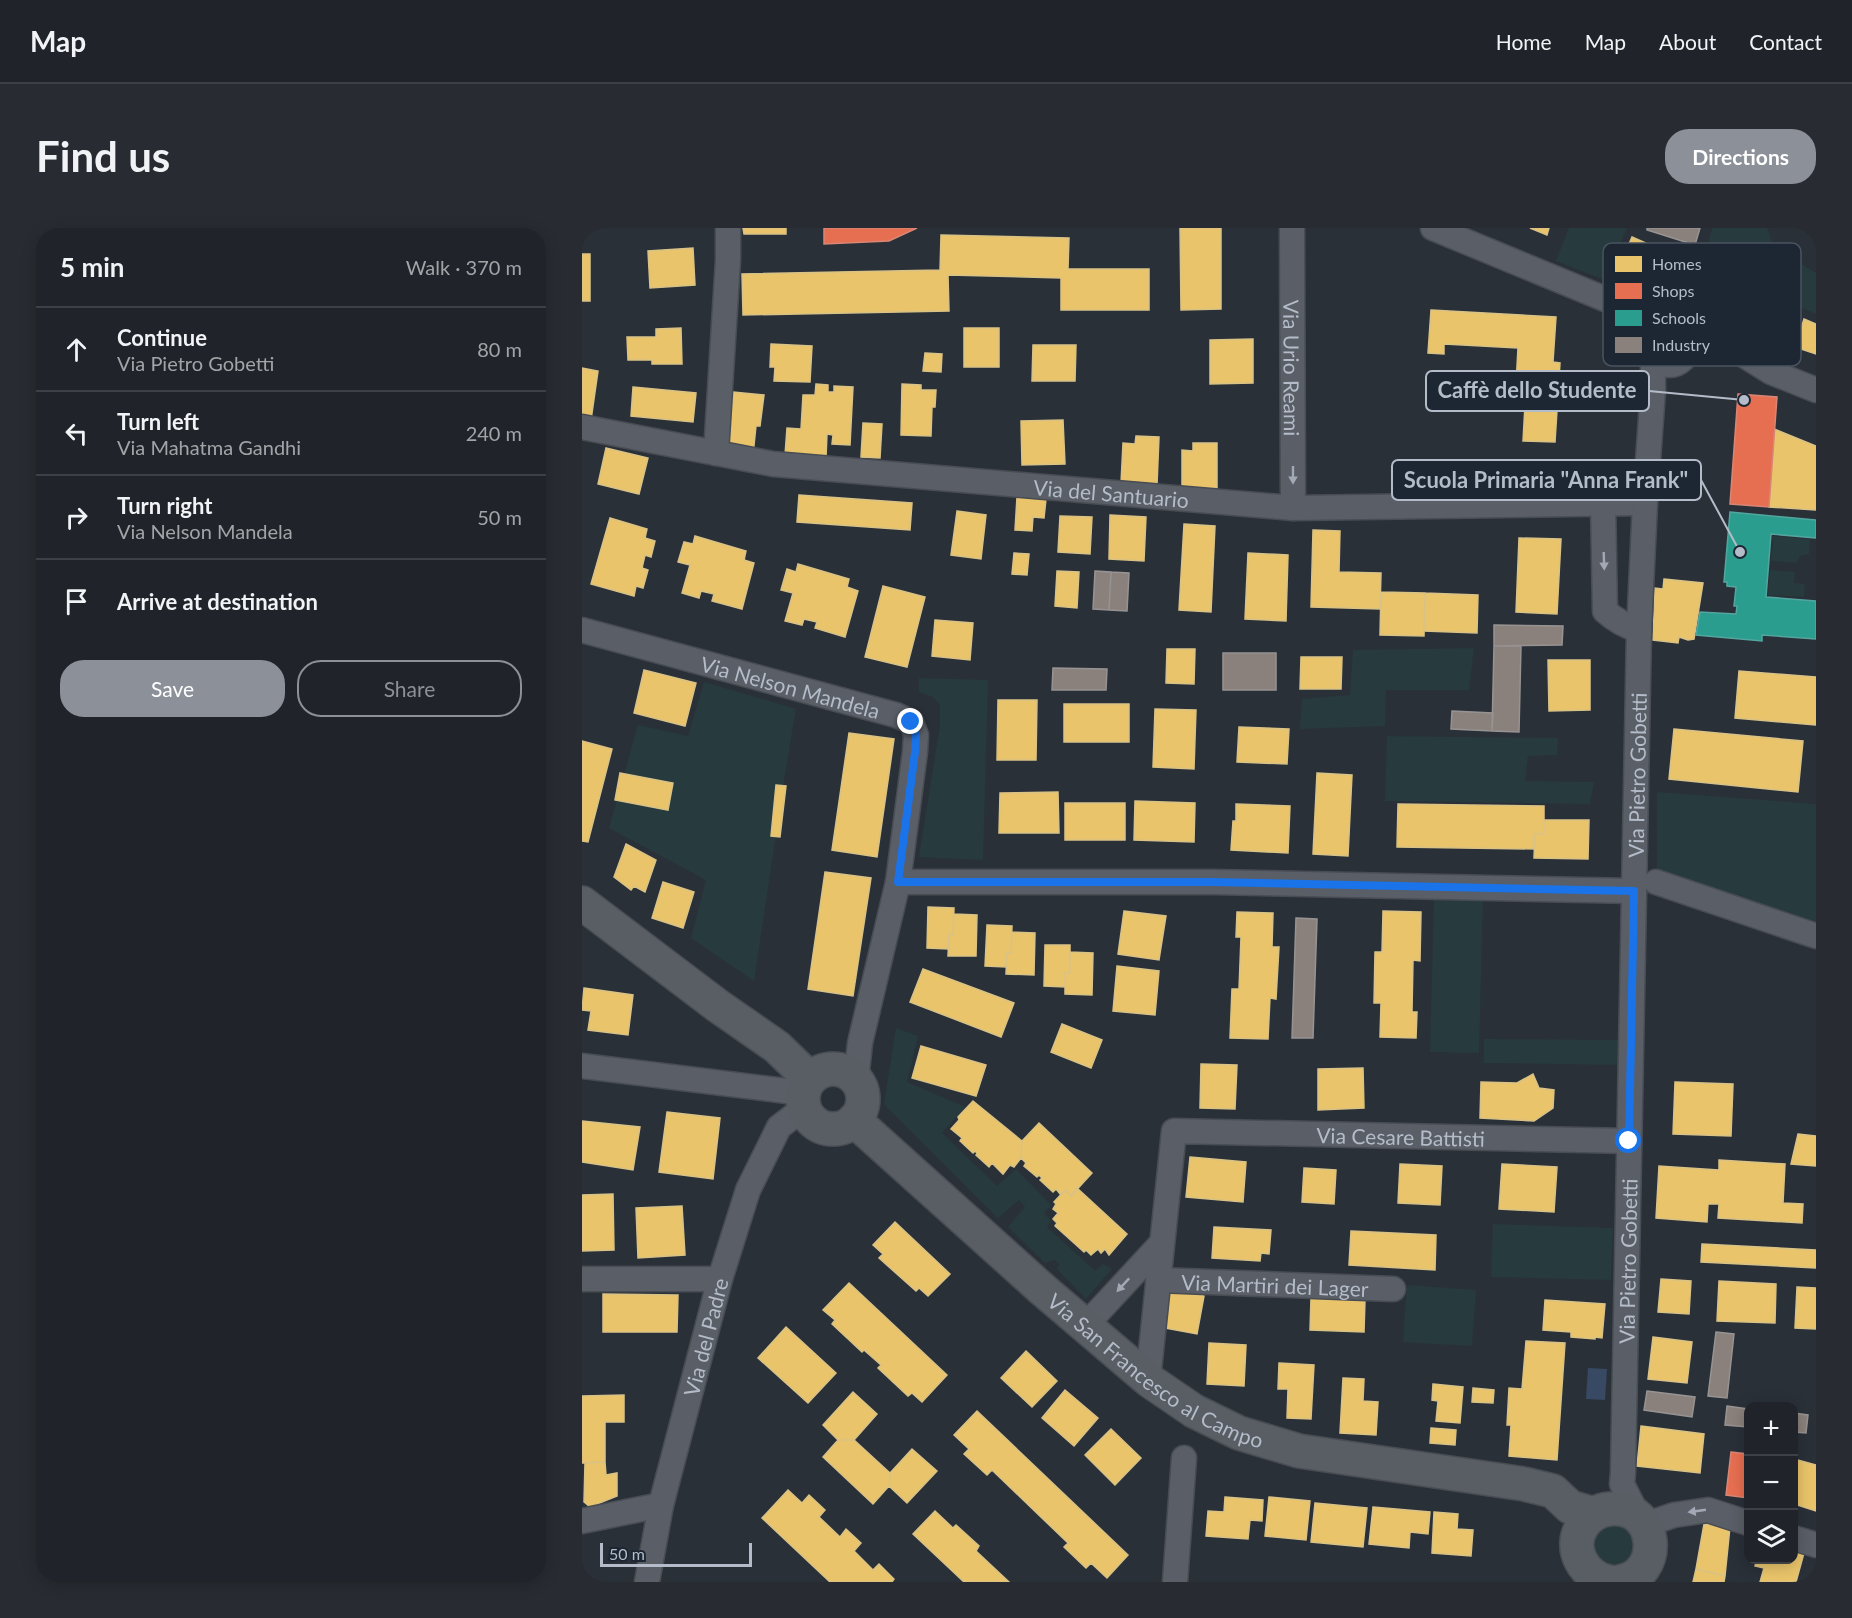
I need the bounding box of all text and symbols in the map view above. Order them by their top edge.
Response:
text: Map [30,24,86,58]
text: Home [1496,29,1552,54]
text: Map [1585,29,1626,54]
text: About [1659,29,1716,54]
text: Contact [1749,29,1822,54]
button: Directions [1665,129,1816,184]
text: Find us [36,131,170,181]
legend [1603,243,1801,366]
text: 5 min [60,251,124,283]
text: Homes [1652,254,1702,273]
text: Walk · 370 m [406,255,522,279]
text: Shops [1652,281,1695,300]
street label: Via Urio Reami [1280,300,1305,436]
text: Schools [1652,308,1706,327]
text: Continue [117,324,207,351]
icon: ahead [60,333,93,366]
text: Industry [1652,335,1711,354]
text: 80 m [477,337,522,361]
text: Via Pietro Gobetti [117,351,274,375]
callout: Caffè dello Studente [1426,371,1649,411]
text: Caffè dello Studente [1438,376,1637,403]
text: Turn left [117,408,199,435]
icon: left [60,417,93,450]
text: 240 m [466,421,522,445]
text: Via Mahatma Gandhi [117,435,301,459]
callout: Scuola Primaria "Anna Frank" [1392,460,1701,500]
one-way arrow [1288,466,1298,485]
text: Scuola Primaria "Anna Frank" [1404,466,1688,493]
street label: Via del Santuario [1033,474,1190,512]
text: Turn right [117,492,212,519]
icon: right [60,501,93,534]
text: 50 m [477,505,522,529]
text: Via Nelson Mandela [117,519,293,543]
one-way arrow [1599,551,1609,570]
icon: arrive [60,585,93,618]
text: Arrive at destination [117,588,318,615]
street label: Via Nelson Mandela [698,650,883,723]
button: Save [60,660,285,717]
button: Share [297,660,522,717]
street label: Via Pietro Gobetti [1622,692,1650,858]
route end [897,708,923,734]
street label: Via Cesare Battisti [1316,1122,1485,1150]
route start [1615,1127,1641,1153]
street label: Via Pietro Gobetti [1613,1178,1641,1344]
street label: Via Martiri dei Lager [1181,1268,1369,1301]
street label: Via del Padre [677,1275,732,1399]
one-way arrow [1117,1277,1130,1292]
street label: Via San Francesco al Campo [1043,1287,1267,1452]
map controls [1744,1402,1798,1564]
button: + [1744,1402,1798,1456]
button: − [1744,1456,1798,1510]
one-way arrow [1687,1507,1706,1516]
button: layers [1744,1510,1798,1564]
scale bar [600,1540,752,1568]
text: 50 m [609,1544,645,1563]

